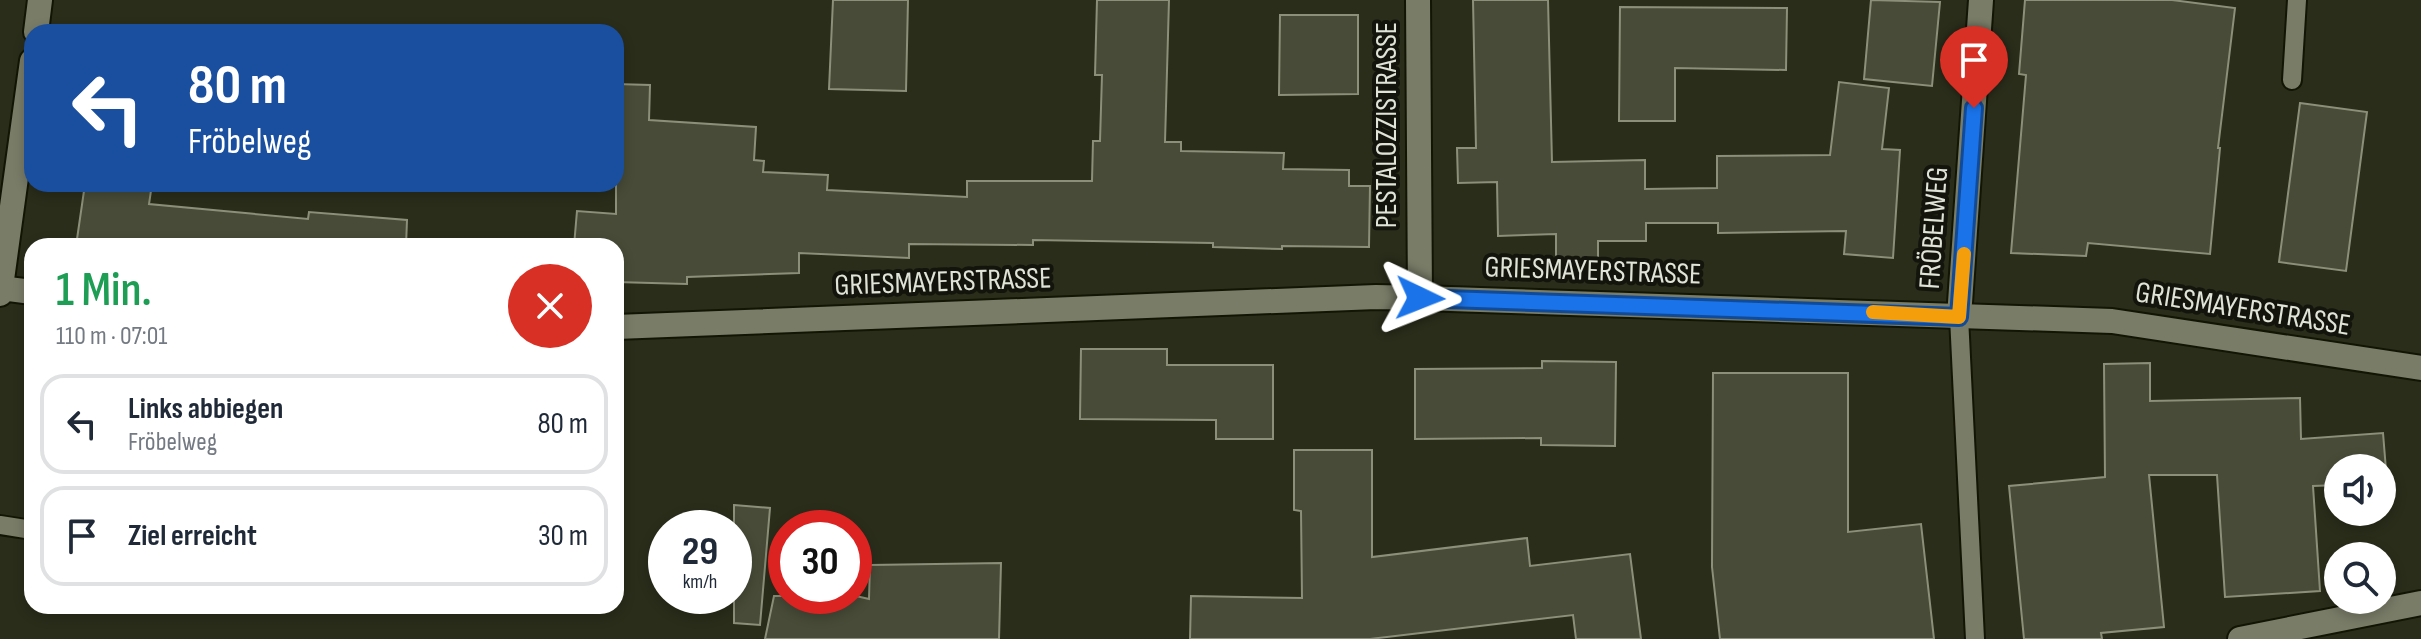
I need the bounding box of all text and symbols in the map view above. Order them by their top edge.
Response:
street label: PESTALOZZISTRASSE [1369,22,1405,228]
pin [1940,26,2008,108]
icon: arrive [1952,38,1996,82]
text: 80 m [188,53,287,120]
icon: left [56,56,160,160]
text: Fröbelweg [188,121,311,164]
street label: FRÖBELWEG [1912,166,1956,290]
street label: GRIESMAYERSTRASSE [1484,249,1702,293]
position arrow [1378,256,1462,340]
street label: GRIESMAYERSTRASSE [834,260,1052,304]
text: 1 Min. [56,262,152,319]
button: close [508,264,592,348]
street label: GRIESMAYERSTRASSE [2133,274,2353,344]
text: 110 m · 07:01 [56,321,167,352]
text: Links abbiegen [128,391,283,427]
icon: left [60,402,104,446]
text: 80 m [537,406,588,442]
text: Fröbelweg [128,427,217,458]
map controls [2324,454,2396,614]
button: sound [2324,454,2396,526]
speed limit sign: 30 [768,510,872,614]
icon: arrive [60,514,104,558]
text: Ziel erreicht [128,518,257,554]
text: 30 m [538,518,588,554]
text: 29 [682,528,718,576]
button: search [2324,542,2396,614]
text: km/h [683,570,717,594]

